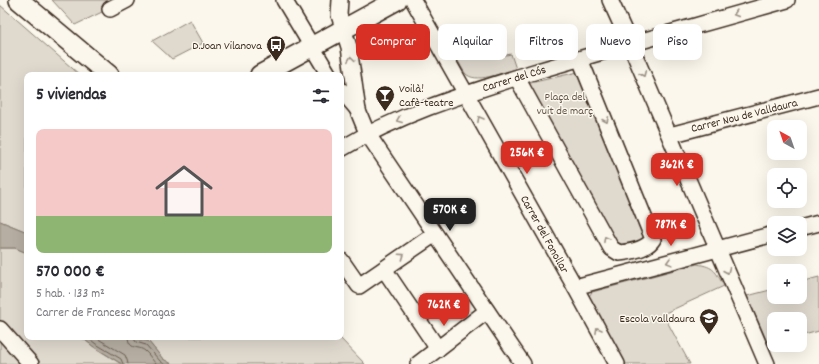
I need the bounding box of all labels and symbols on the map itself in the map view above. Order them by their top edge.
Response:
one-way arrow [733,9,740,18]
bus stop icon: D.Joan Vilanova [265,34,287,62]
place label: D.Joan Vilanova [192,38,262,55]
one-way arrow [347,56,356,62]
street label: Carrer del Cós [480,62,548,97]
one-way arrow [639,70,647,77]
place label: Voilà! Cafè-teatre [399,81,454,112]
bar icon: Voilà! Cafè-teatre [374,84,396,112]
park label: Plaça del vuit de març [537,89,593,120]
street label: Carrer Nou de Valldaura [689,95,800,138]
one-way arrow [395,116,402,124]
one-way arrow [477,116,484,123]
one-way arrow [601,117,609,124]
north arrow [767,120,807,160]
pin: 256K € [494,141,560,175]
pin: 362K € [644,153,710,187]
street label: Carrer del Fonollar [515,193,572,277]
pin: 570K € [417,198,483,232]
pin: 787K € [638,213,704,247]
one-way arrow [603,236,611,244]
one-way arrow [398,254,405,261]
one-way arrow [665,257,672,266]
one-way arrow [723,267,731,274]
pin: 762K € [411,293,477,327]
school or university icon: Escola Valldaura [698,307,720,335]
place label: Escola Valldaura [619,311,695,328]
one-way arrow [595,327,603,334]

